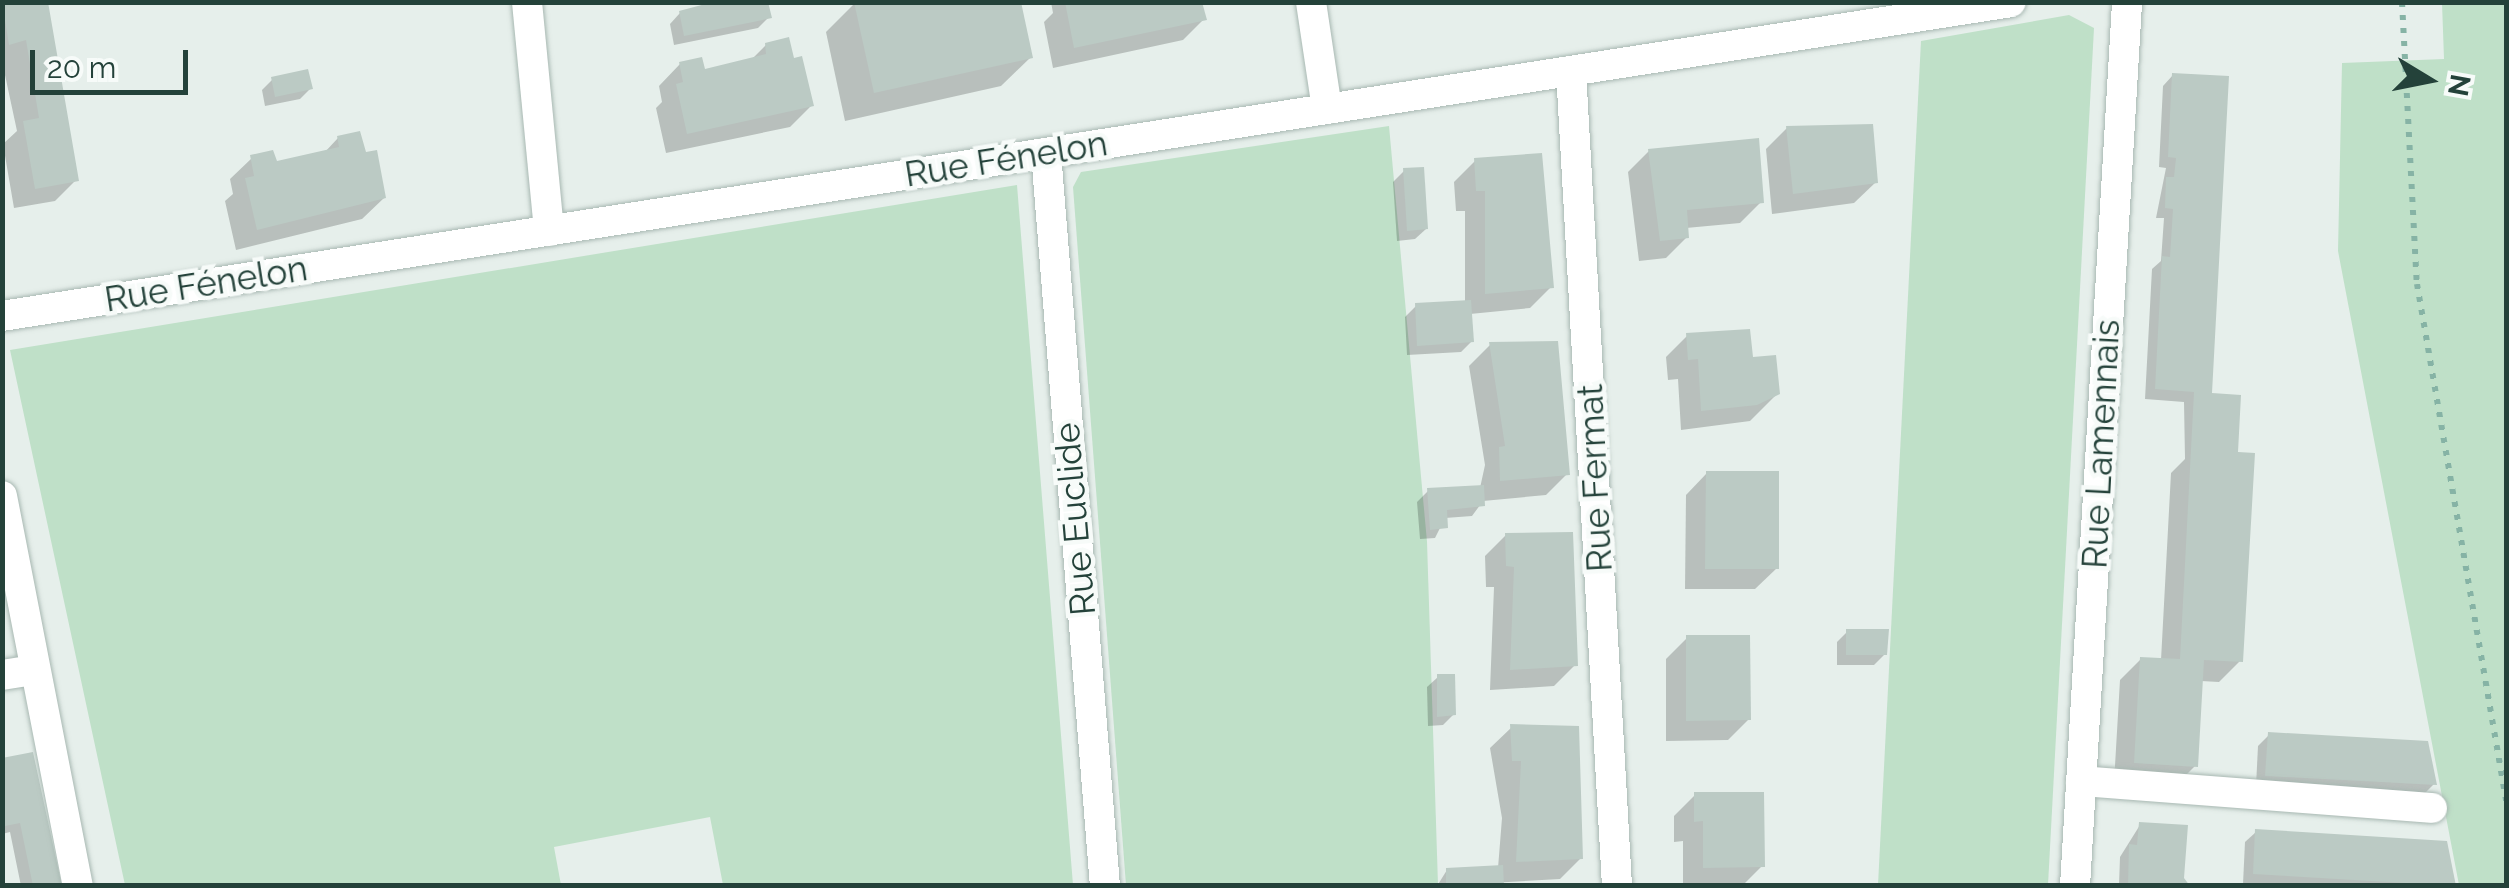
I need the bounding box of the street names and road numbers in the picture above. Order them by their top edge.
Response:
street label: Rue Fénelon [902,122,1110,196]
street label: Rue Fénelon [102,247,310,321]
street label: Rue Lamennais [2074,318,2128,570]
street label: Rue Fermat [1569,383,1621,573]
street label: Rue Euclide [1046,421,1104,617]

